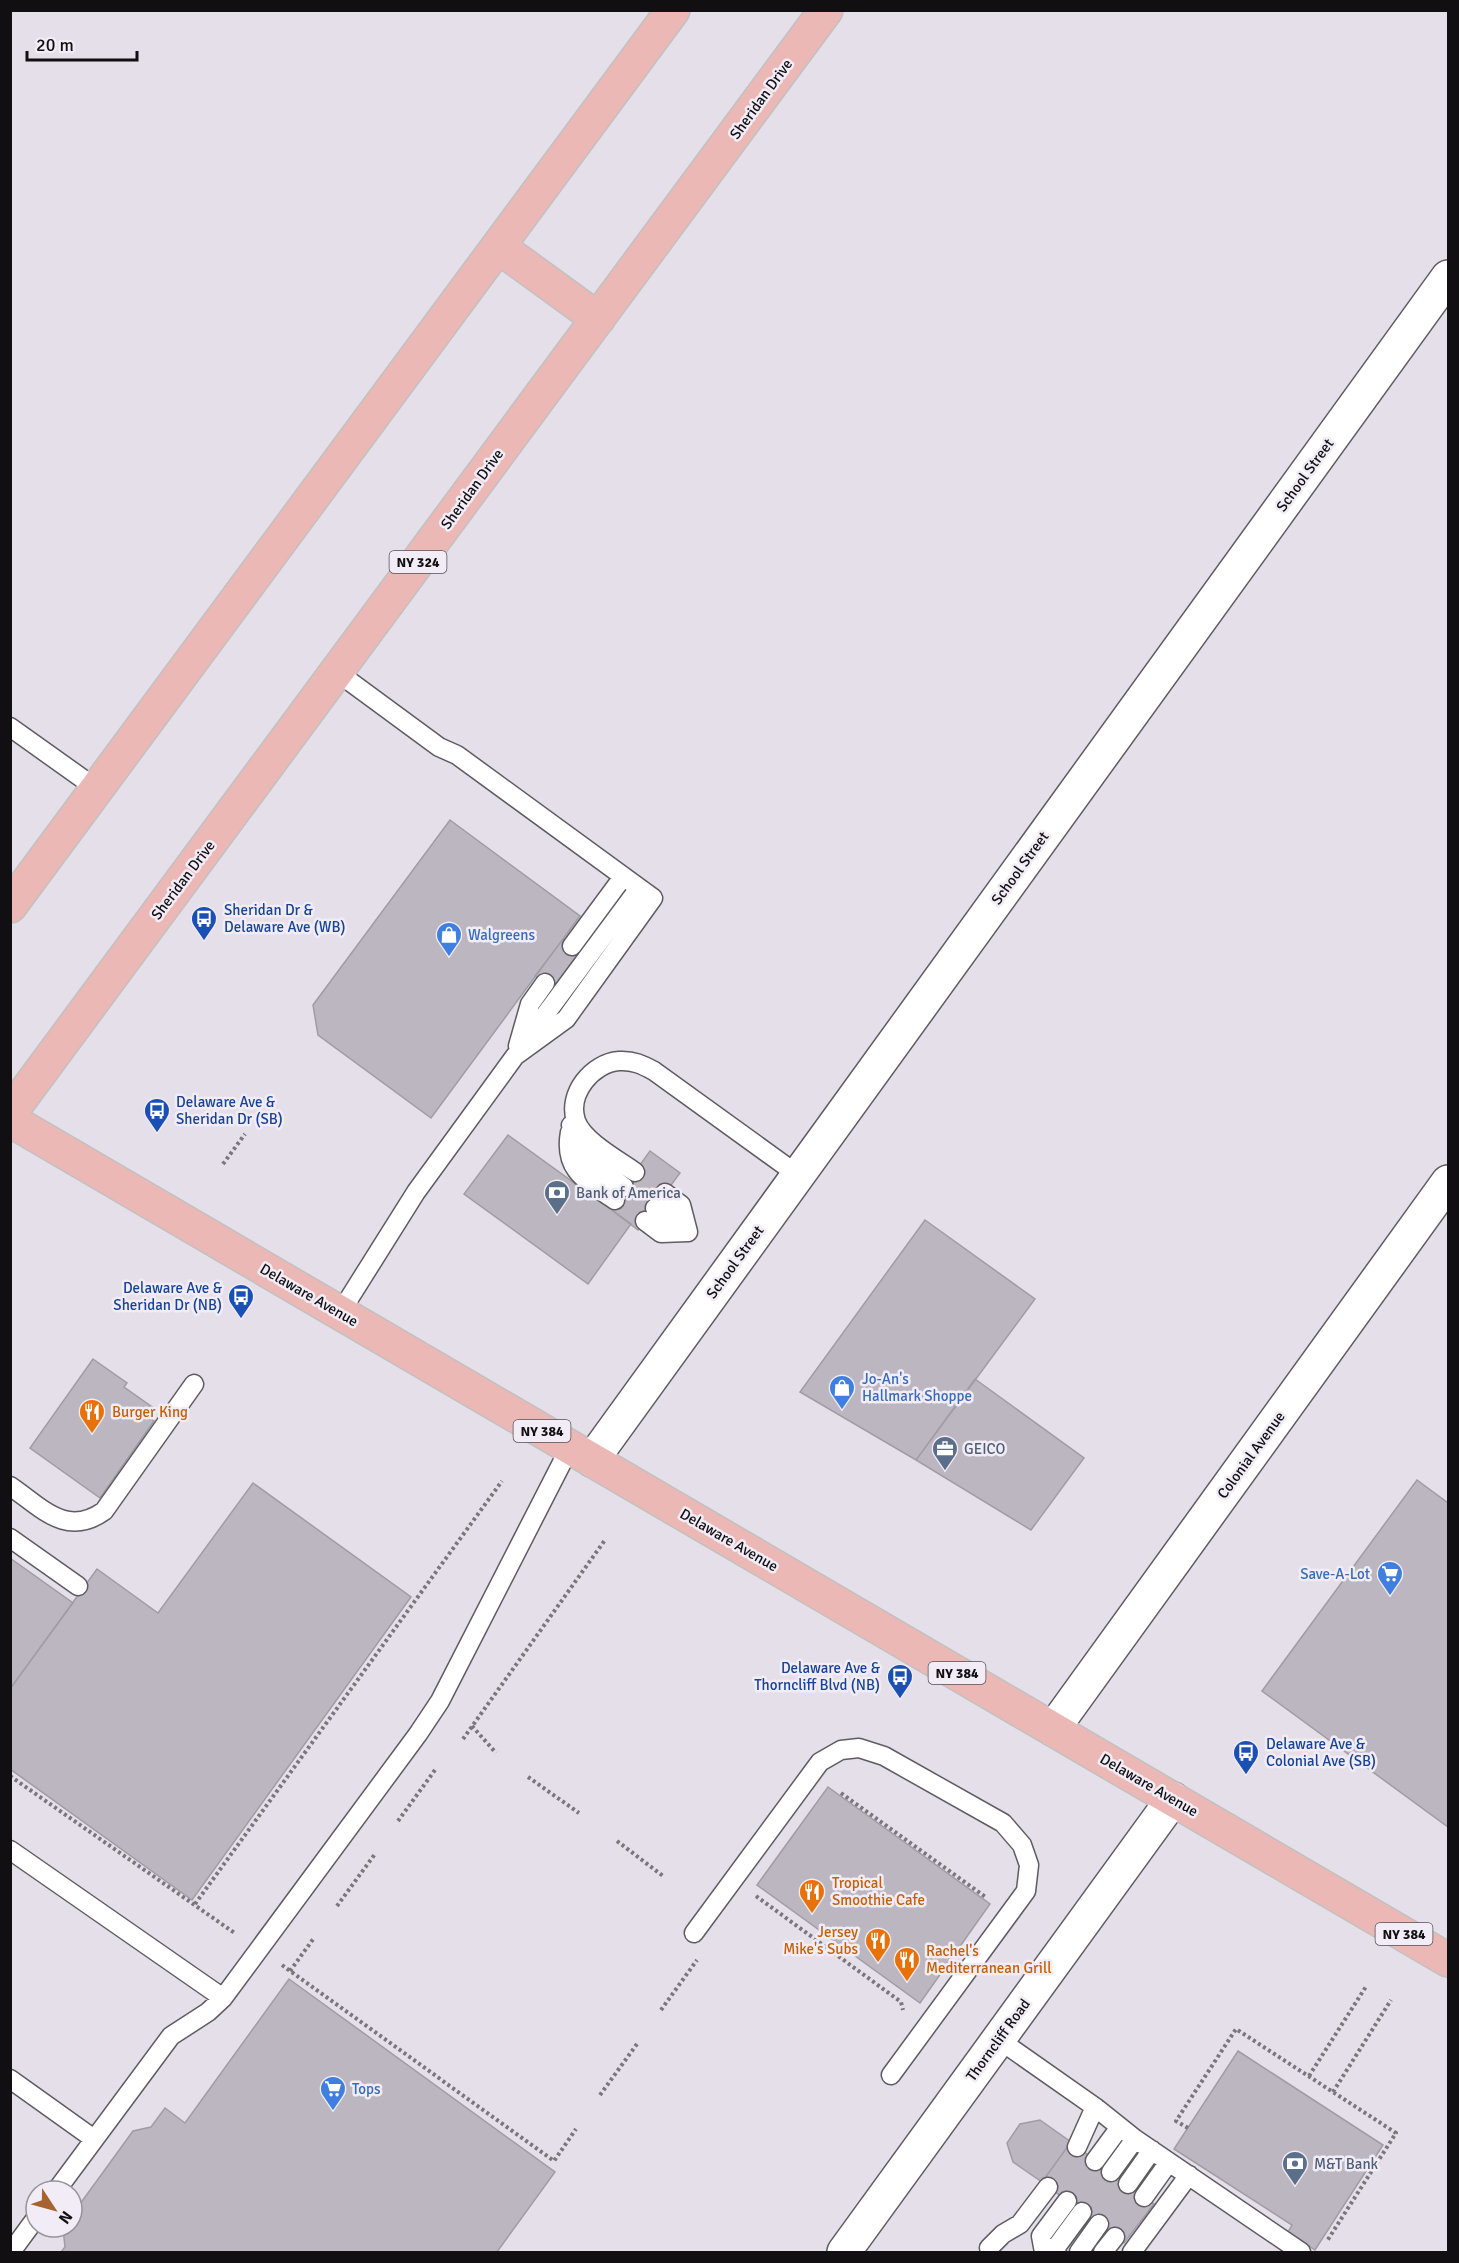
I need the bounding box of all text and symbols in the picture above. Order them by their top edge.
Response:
scale bar [27,24,136,62]
text: 20 m [36,34,74,56]
street label: Sheridan Drive [726,56,796,142]
street label: School Street [1272,435,1338,515]
street label: Sheridan Drive [437,446,507,532]
road number: NY 324 [390,551,446,573]
street label: School Street [987,828,1053,908]
street label: Sheridan Drive [147,837,219,923]
place label: Sheridan Dr & Delaware Ave (WB) [224,901,346,936]
bus stop icon: Sheridan Dr & Delaware Ave (WB) [189,904,219,942]
shop icon: Walgreens [434,920,464,958]
place label: Walgreens [468,926,535,944]
place label: Delaware Ave & Sheridan Dr (SB) [176,1093,283,1128]
bus stop icon: Delaware Ave & Sheridan Dr (SB) [142,1096,172,1134]
bank icon: Bank of America [542,1178,572,1216]
place label: Bank of America [576,1184,681,1202]
street label: School Street [702,1222,768,1302]
street label: Delaware Avenue [257,1260,361,1330]
place label: Delaware Ave & Sheridan Dr (NB) [113,1279,223,1314]
bus stop icon: Delaware Ave & Sheridan Dr (NB) [226,1282,256,1320]
place label: Jo-An's Hallmark Shoppe [862,1370,972,1405]
shop icon: Jo-An's Hallmark Shoppe [827,1373,857,1411]
restaurant icon: Burger King [77,1397,107,1435]
place label: Burger King [112,1403,188,1421]
street label: Colonial Avenue [1213,1408,1289,1502]
road number: NY 384 [514,1420,570,1442]
office icon: GEICO [930,1434,960,1472]
place label: GEICO [964,1440,1005,1458]
street label: Delaware Avenue [677,1505,781,1575]
supermarket icon: Save-A-Lot [1375,1559,1405,1597]
place label: Save-A-Lot [1300,1565,1370,1583]
place label: Delaware Ave & Thorncliff Blvd (NB) [754,1659,881,1694]
bus stop icon: Delaware Ave & Thorncliff Blvd (NB) [885,1662,915,1700]
road number: NY 384 [928,1662,986,1684]
place label: Delaware Ave & Colonial Ave (SB) [1266,1735,1376,1770]
bus stop icon: Delaware Ave & Colonial Ave (SB) [1231,1738,1261,1776]
street label: Delaware Avenue [1097,1750,1201,1820]
place label: Tropical Smoothie Cafe [832,1874,925,1909]
restaurant icon: Tropical Smoothie Cafe [797,1877,827,1915]
place label: Jersey Mike's Subs [783,1923,858,1958]
road number: NY 384 [1376,1923,1432,1945]
restaurant icon: Jersey Mike's Subs [863,1926,893,1964]
place label: Rachel's Mediterranean Grill [926,1942,1052,1977]
restaurant icon: Rachel's Mediterranean Grill [892,1945,922,1983]
street label: Thorncliff Road [962,1995,1034,2085]
supermarket icon: Tops [318,2074,348,2112]
place label: Tops [352,2080,381,2098]
bank icon: M&T Bank [1280,2149,1310,2187]
place label: M&T Bank [1314,2155,1379,2173]
north arrow [24,2179,84,2239]
text: N [54,2207,77,2228]

